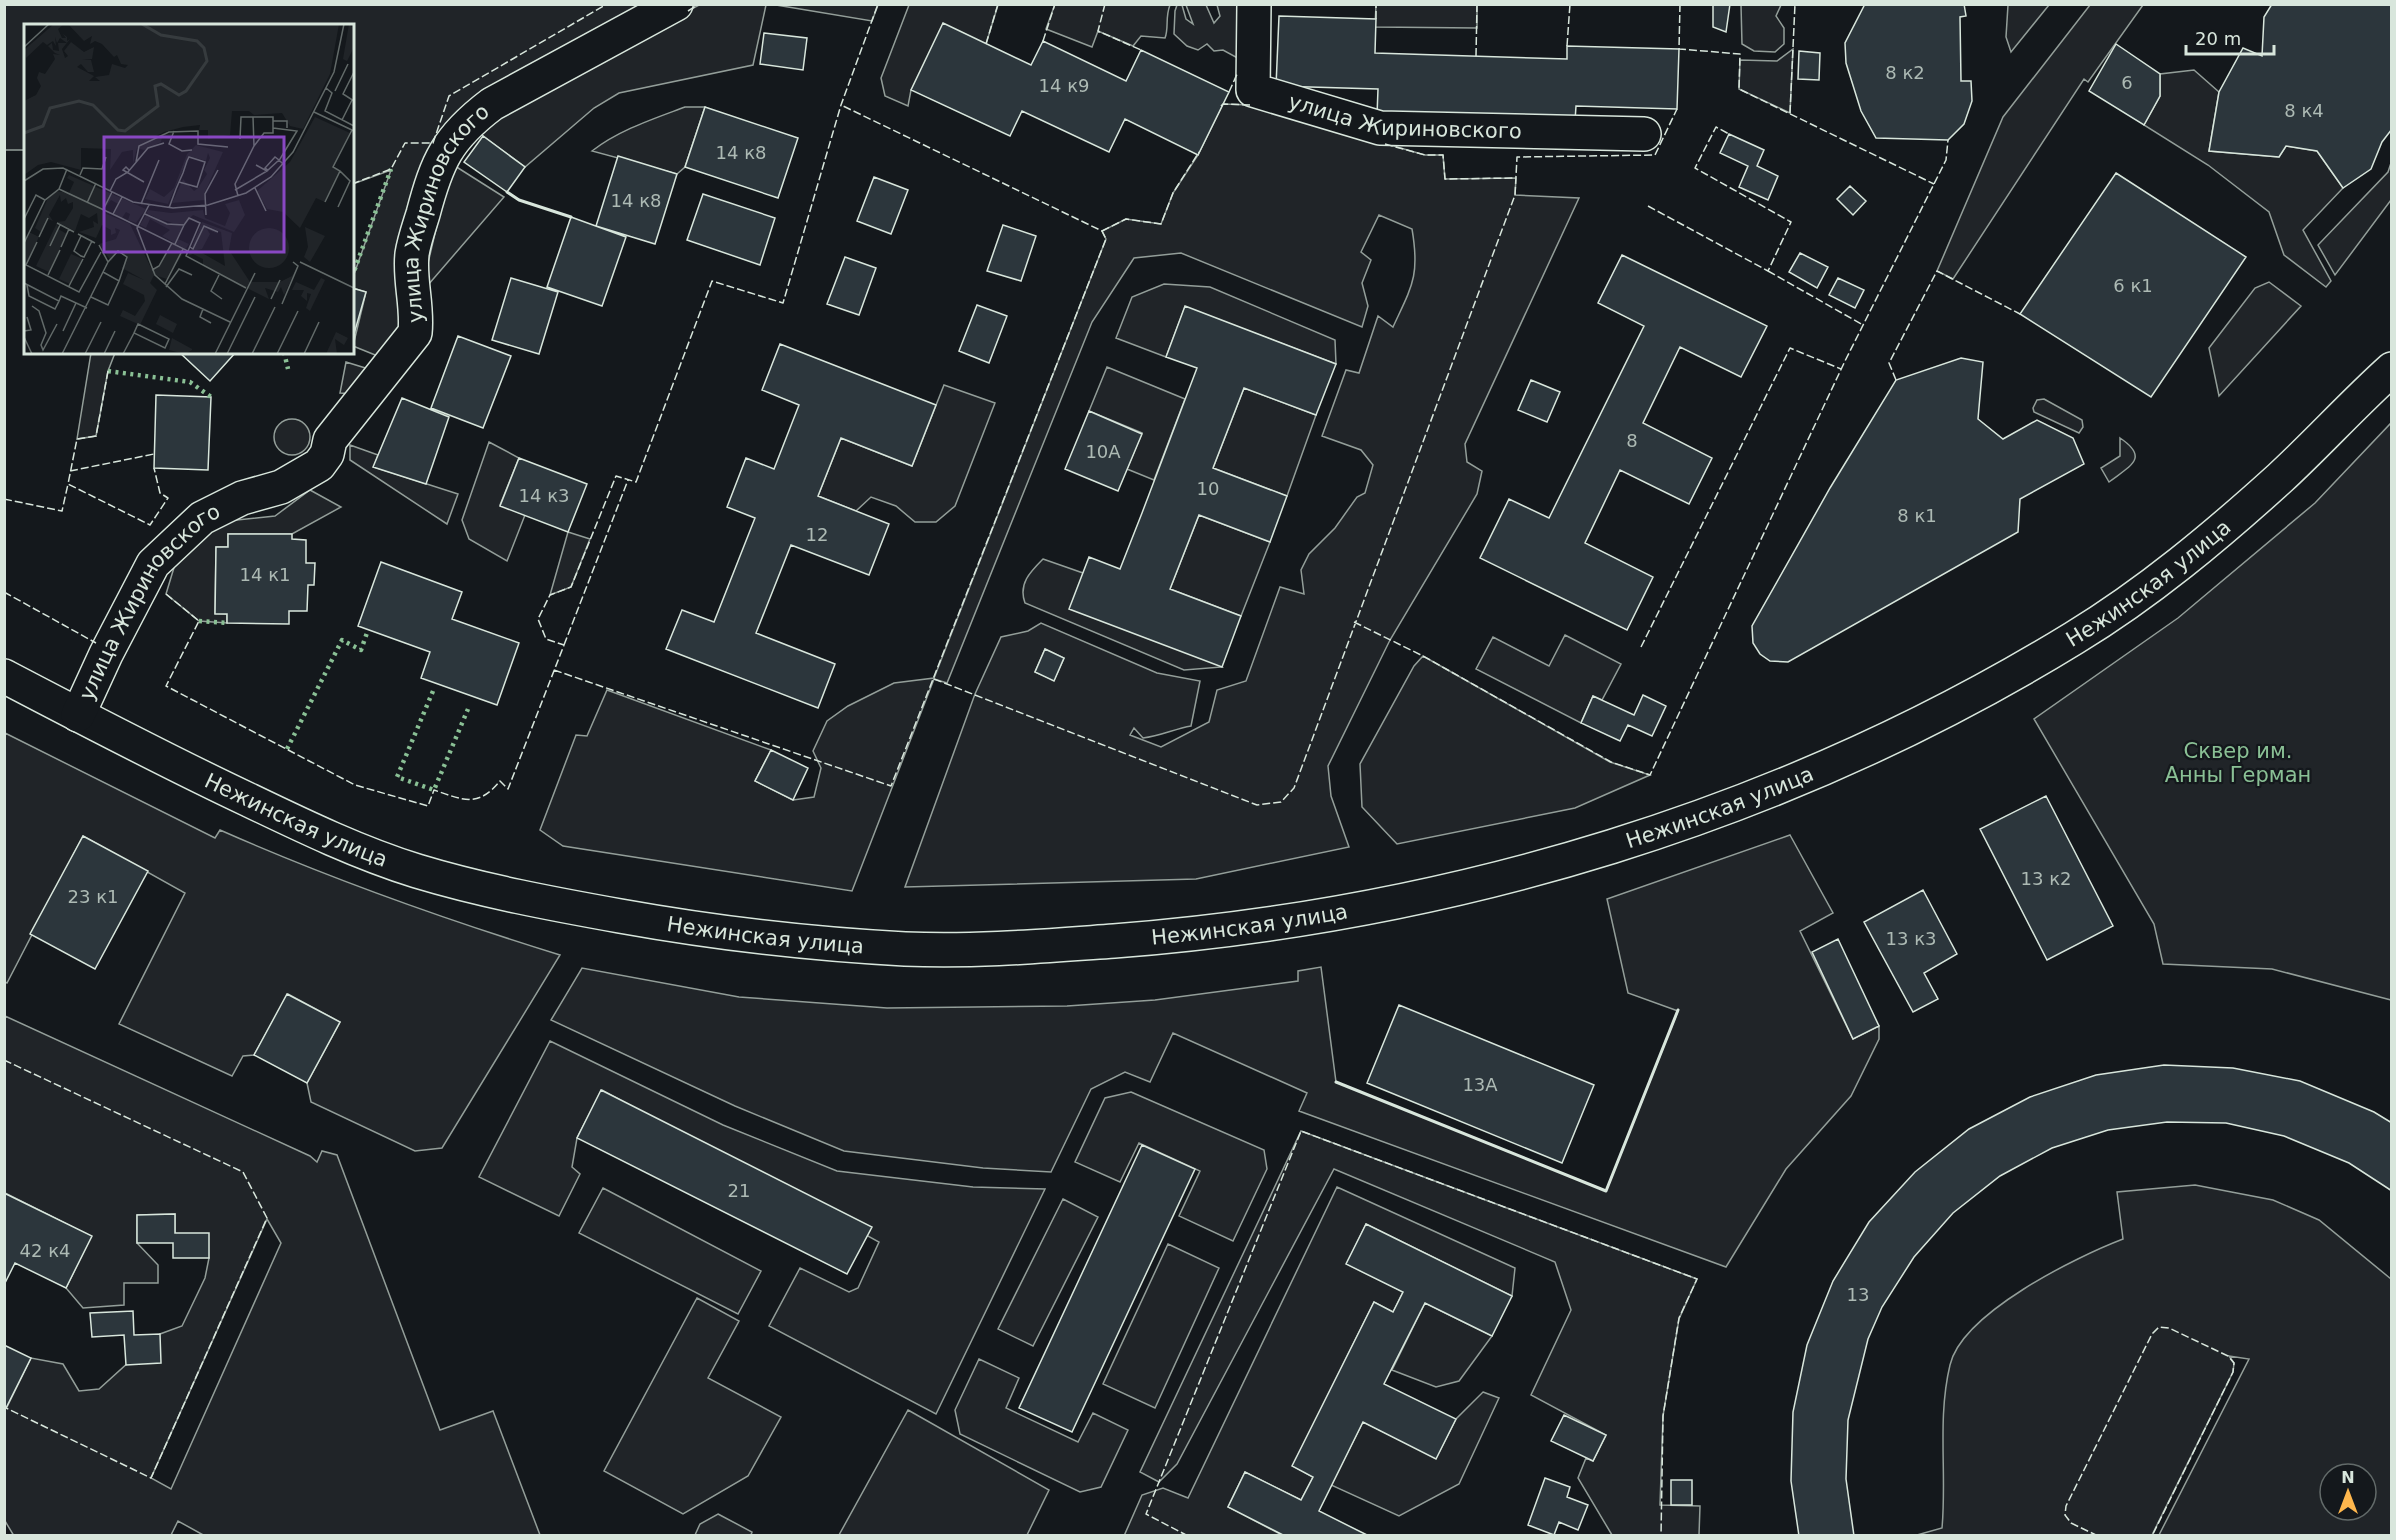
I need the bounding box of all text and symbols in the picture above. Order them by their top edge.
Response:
scale bar [2186,18,2274,56]
inset map [24,24,354,354]
text: 20 m [2195,28,2241,49]
house number: 8 к2 [1885,62,1925,83]
house number: 6 [2121,72,2133,93]
house number: 14 к9 [1039,75,1089,96]
street label: улица Жириновского [1286,89,1522,143]
street label: улица Жириновского [399,99,494,323]
house number: 8 к4 [2284,100,2324,121]
house number: 14 к8 [716,142,766,163]
house number: 14 к8 [611,190,661,211]
house number: 6 к1 [2113,275,2153,296]
house number: 8 [1626,430,1638,451]
house number: 10А [1085,441,1121,462]
house number: 10 [1197,478,1219,499]
house number: 14 к3 [519,485,569,506]
street label: улица Жириновского [74,499,224,704]
house number: 8 к1 [1897,505,1937,526]
street label: Нежинская улица [2062,515,2235,652]
house number: 12 [806,524,828,545]
house number: 14 к1 [240,564,290,585]
park label: Сквер им. Анны Герман [2165,739,2311,787]
street label: Нежинская улица [1623,762,1817,853]
street label: Нежинская улица [201,769,391,872]
house number: 13 к2 [2021,868,2071,889]
house number: 23 к1 [68,886,118,907]
street label: Нежинская улица [1150,899,1350,950]
street label: Нежинская улица [665,912,865,958]
house number: 13 к3 [1886,928,1936,949]
house number: 13А [1462,1074,1498,1095]
house number: 21 [728,1180,750,1201]
house number: 42 к4 [20,1240,70,1261]
house number: 13 [1847,1284,1869,1305]
north arrow [2318,1462,2378,1522]
text: N [2341,1468,2355,1487]

